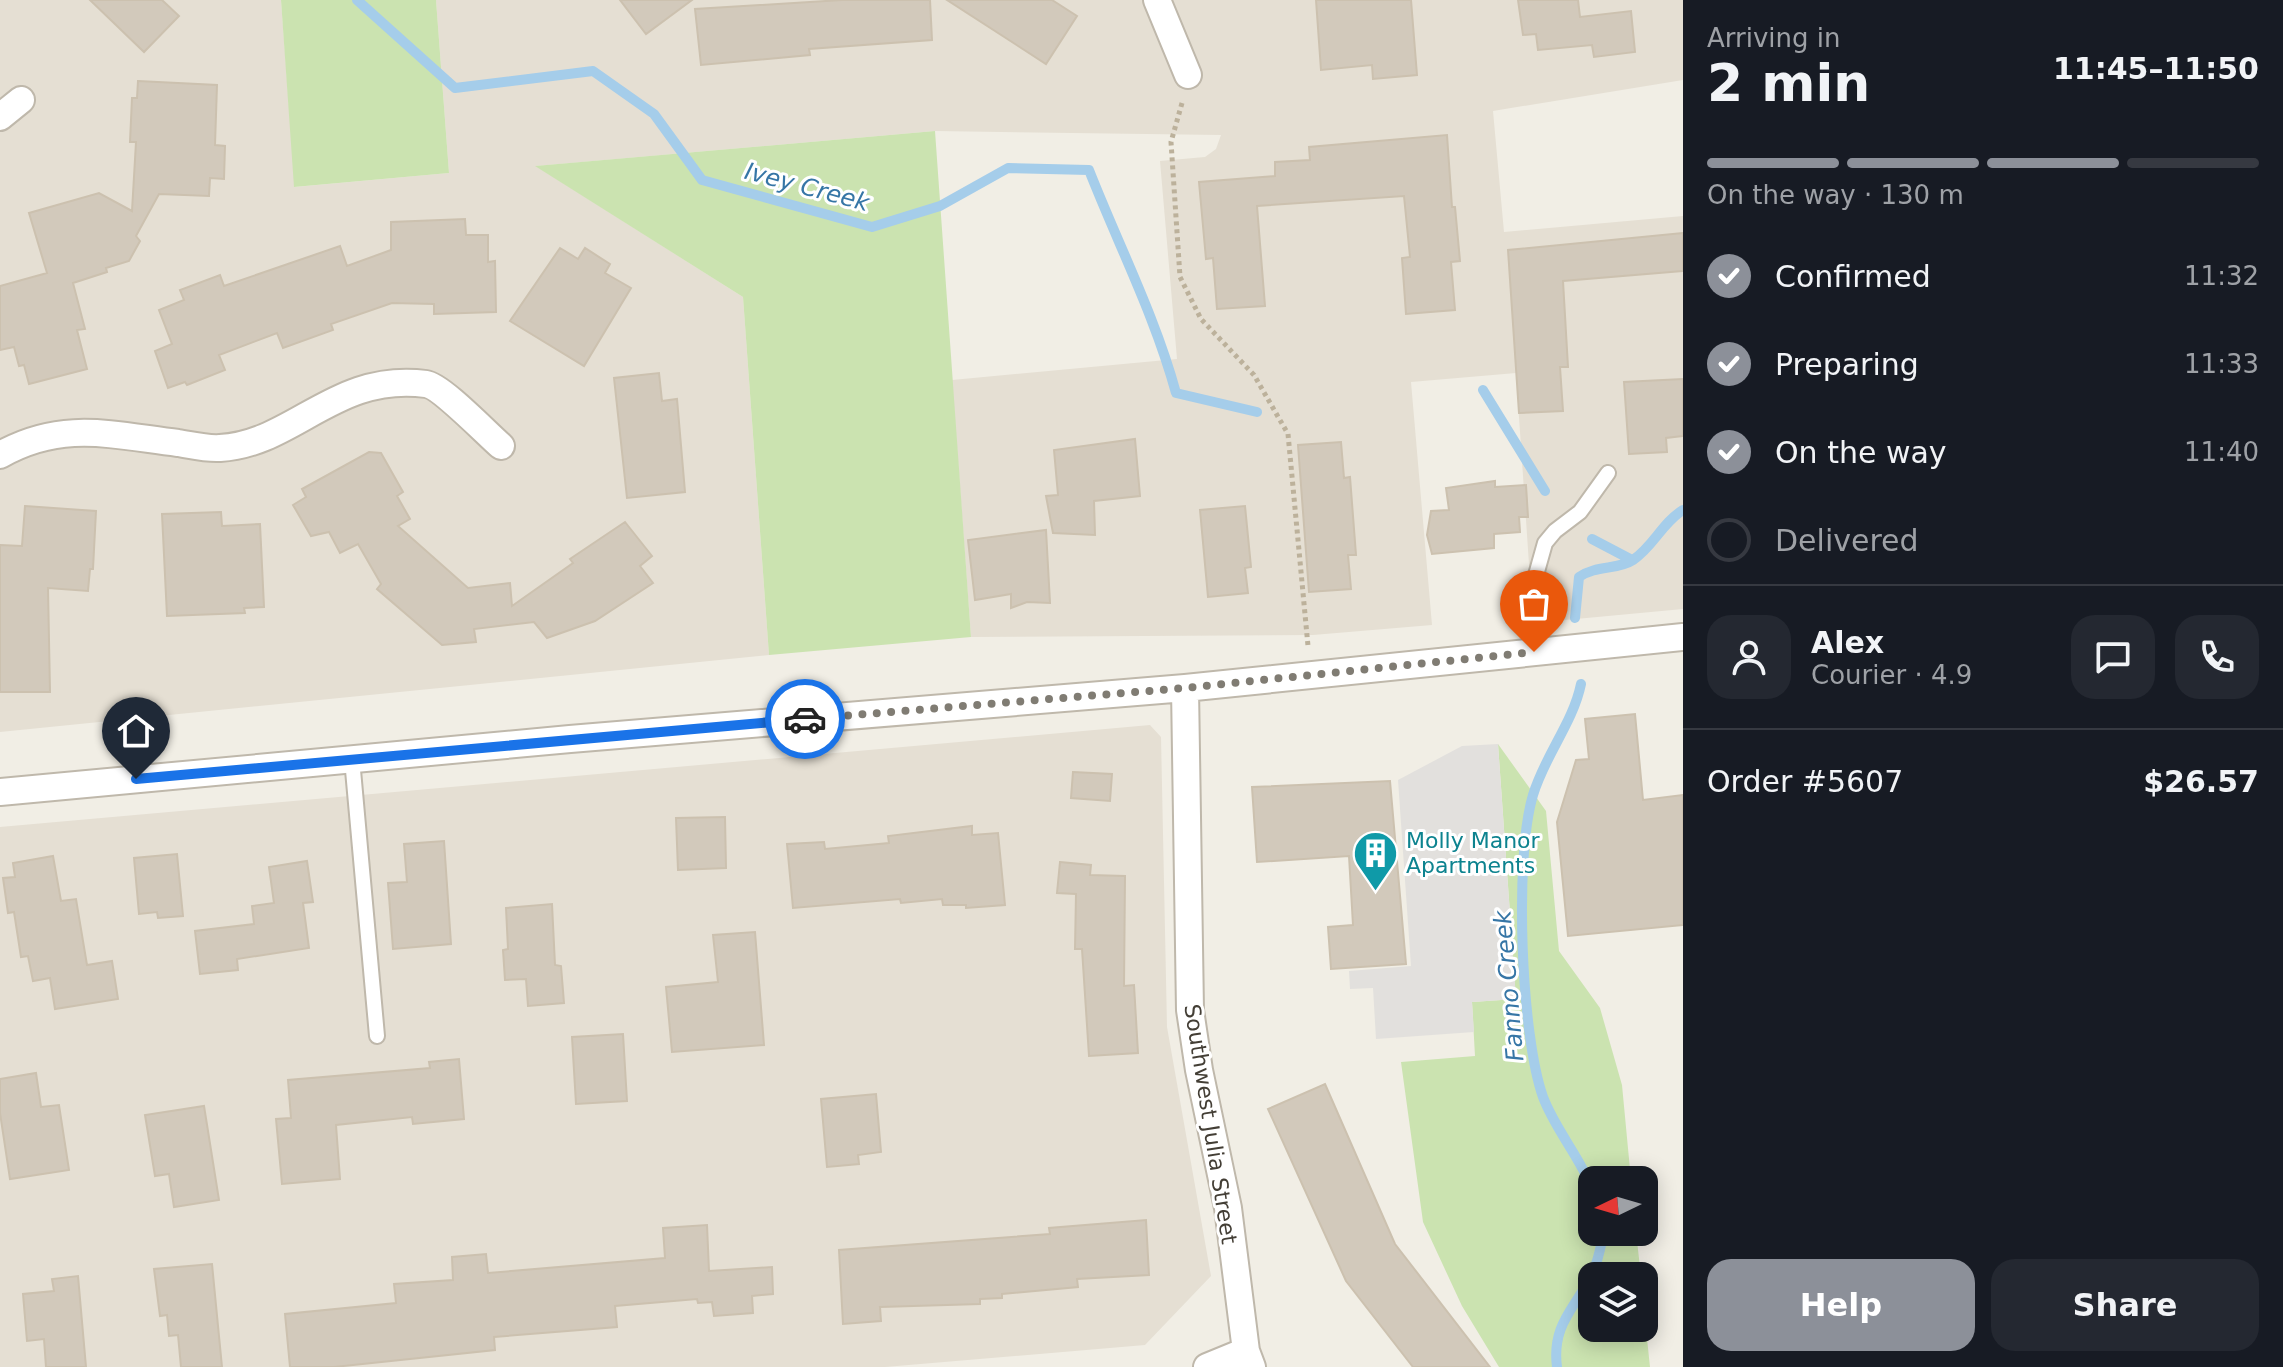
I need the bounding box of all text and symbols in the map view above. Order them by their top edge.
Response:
text: Arriving in [1707,23,1841,53]
text: 11:45–11:50 [2053,51,2259,86]
text: 2 min [1707,53,1870,113]
water label: Ivey Creek [742,157,873,217]
text: On the way · 130 m [1707,180,1964,210]
icon: check [1707,254,1751,298]
text: Confirmed [1775,259,1931,294]
text: 11:32 [2184,261,2259,291]
icon: check [1707,342,1751,386]
text: Preparing [1775,347,1919,382]
text: 11:33 [2184,349,2259,379]
icon: check [1707,430,1751,474]
text: On the way [1775,435,1947,470]
text: 11:40 [2184,437,2259,467]
text: Delivered [1775,523,1919,558]
pin [1500,570,1568,652]
icon: bag [1512,582,1556,626]
button: person [1707,615,1791,699]
button: chat [2071,615,2155,699]
button: phone [2175,615,2259,699]
text: Alex [1811,625,1884,660]
text: Courier · 4.9 [1811,660,1972,690]
courier [765,679,845,759]
pin [102,697,170,779]
icon: car [783,697,827,741]
icon: home [114,709,158,753]
text: Order #5607 [1707,764,1903,799]
text: $26.57 [2143,764,2259,799]
place label: Molly Manor Apartments [1406,828,1541,878]
building icon: Molly Manor Apartments [1351,829,1399,892]
water label: Fanno Creek [1488,908,1530,1063]
street label: Southwest Julia Street [1179,1002,1242,1246]
north arrow [1578,1166,1658,1246]
map controls [1578,1166,1658,1342]
button: Help [1707,1259,1975,1351]
button: Share [1991,1259,2259,1351]
button: layers [1578,1262,1658,1342]

